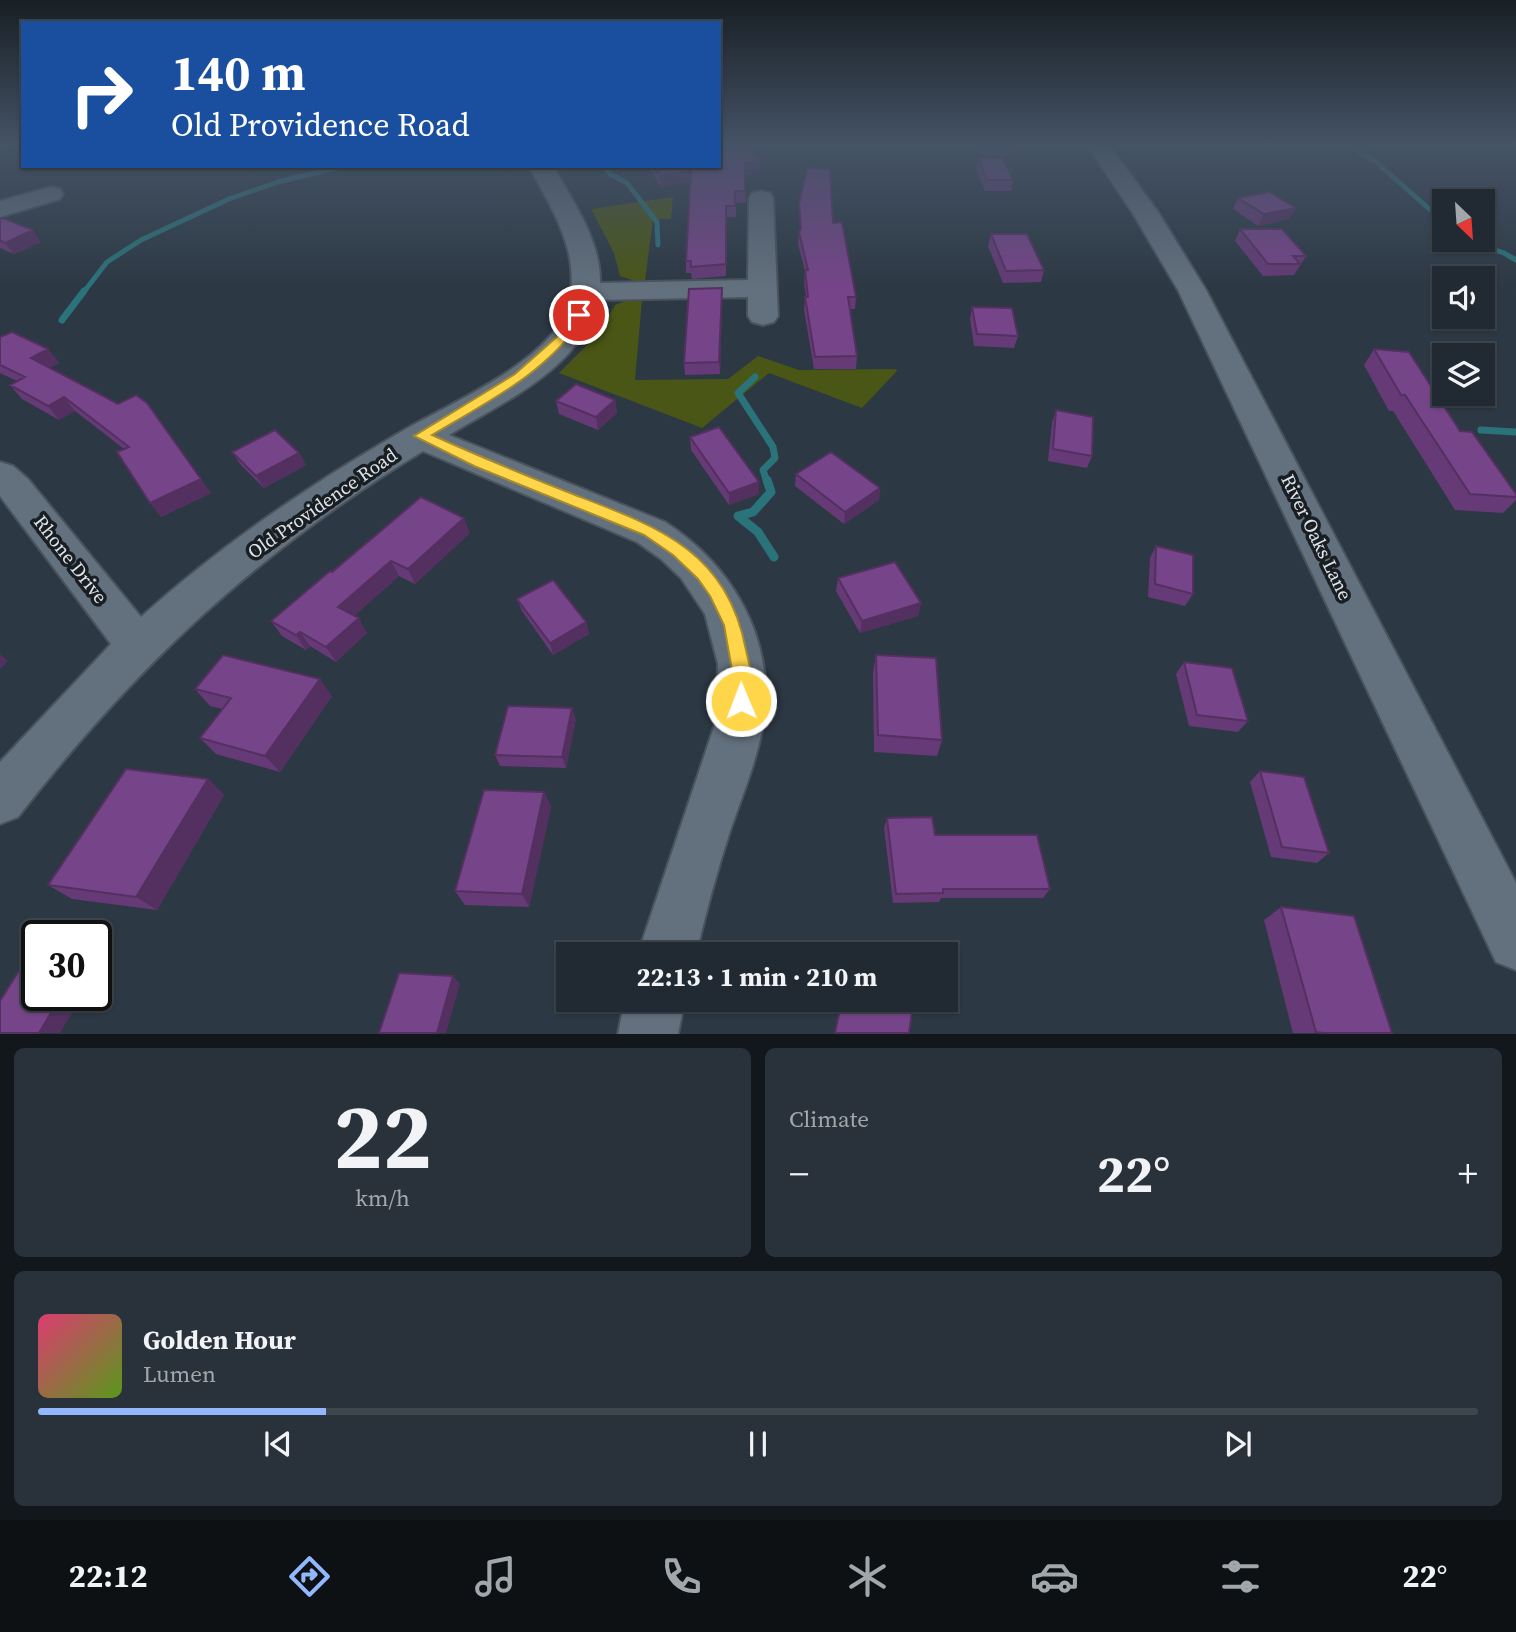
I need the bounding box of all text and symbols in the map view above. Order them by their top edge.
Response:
text: 140 m [171,39,306,106]
icon: right [56,49,147,140]
text: Old Providence Road [171,103,470,147]
north arrow [1432,189,1494,252]
map controls [1432,189,1495,406]
button: sound [1432,266,1495,329]
pin [549,285,609,345]
icon: arrive [560,296,598,334]
button: layers [1432,343,1495,406]
street label: Old Providence Road [242,441,402,564]
street label: River Oaks Lane [1275,470,1359,604]
street label: Rhone Drive [28,509,114,609]
position arrow [704,664,778,738]
speed limit sign: 30 [21,920,112,1011]
text: 22:13 · 1 min · 210 m [637,959,877,995]
text: 22 [333,1074,432,1198]
text: Climate [789,1103,869,1135]
text: 22° [1097,1138,1170,1209]
text: − [789,1148,809,1200]
text: + [1458,1148,1478,1200]
text: km/h [355,1182,410,1214]
text: Golden Hour [143,1322,296,1358]
text: Lumen [143,1358,216,1390]
icon: previous [259,1425,297,1463]
icon: pause [739,1425,777,1463]
icon: next [1219,1425,1257,1463]
icon: directions [285,1552,334,1601]
icon: music [471,1552,520,1601]
icon: phone [657,1552,706,1601]
icon: climate [843,1552,892,1601]
icon: car [1030,1552,1079,1601]
icon: filters [1216,1552,1265,1601]
text: 22:12 [69,1554,148,1598]
text: 22° [1402,1554,1447,1598]

